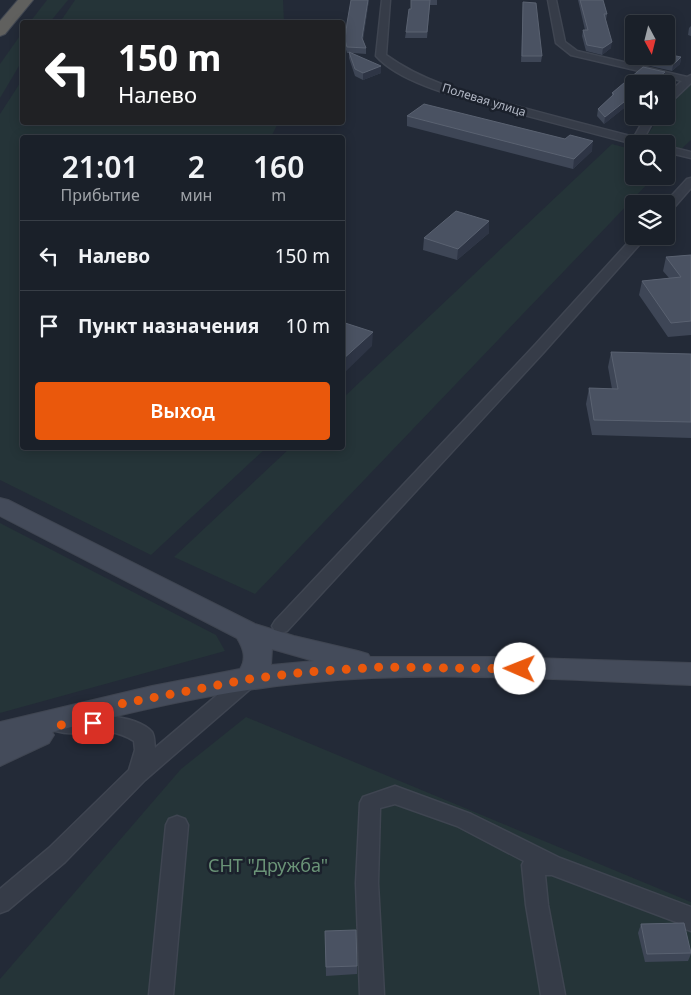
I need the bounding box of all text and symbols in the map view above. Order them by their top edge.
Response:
north arrow [625,15,675,65]
map controls [625,15,675,245]
text: 150 m [118,34,221,81]
icon: left [35,40,100,105]
button: sound [625,75,675,125]
text: Налево [118,79,197,109]
street label: Полевая улица [440,79,528,120]
button: search [625,135,675,185]
text: 21:01 [62,146,139,187]
text: 2 [188,146,205,187]
text: 160 [253,146,304,187]
text: Прибытие [61,184,140,206]
text: мин [180,184,212,206]
text: m [271,184,286,206]
button: layers [625,195,675,245]
icon: left [35,242,63,270]
text: Налево [78,243,150,269]
text: 150 m [275,243,330,269]
icon: arrive [35,312,63,340]
text: Пункт назначения [78,313,259,339]
text: 10 m [286,313,330,339]
button: Выход [35,382,330,440]
position arrow [493,642,545,694]
pin [72,702,114,744]
icon: arrive [79,709,107,737]
park label: СНТ "Дружба" [208,853,328,877]

